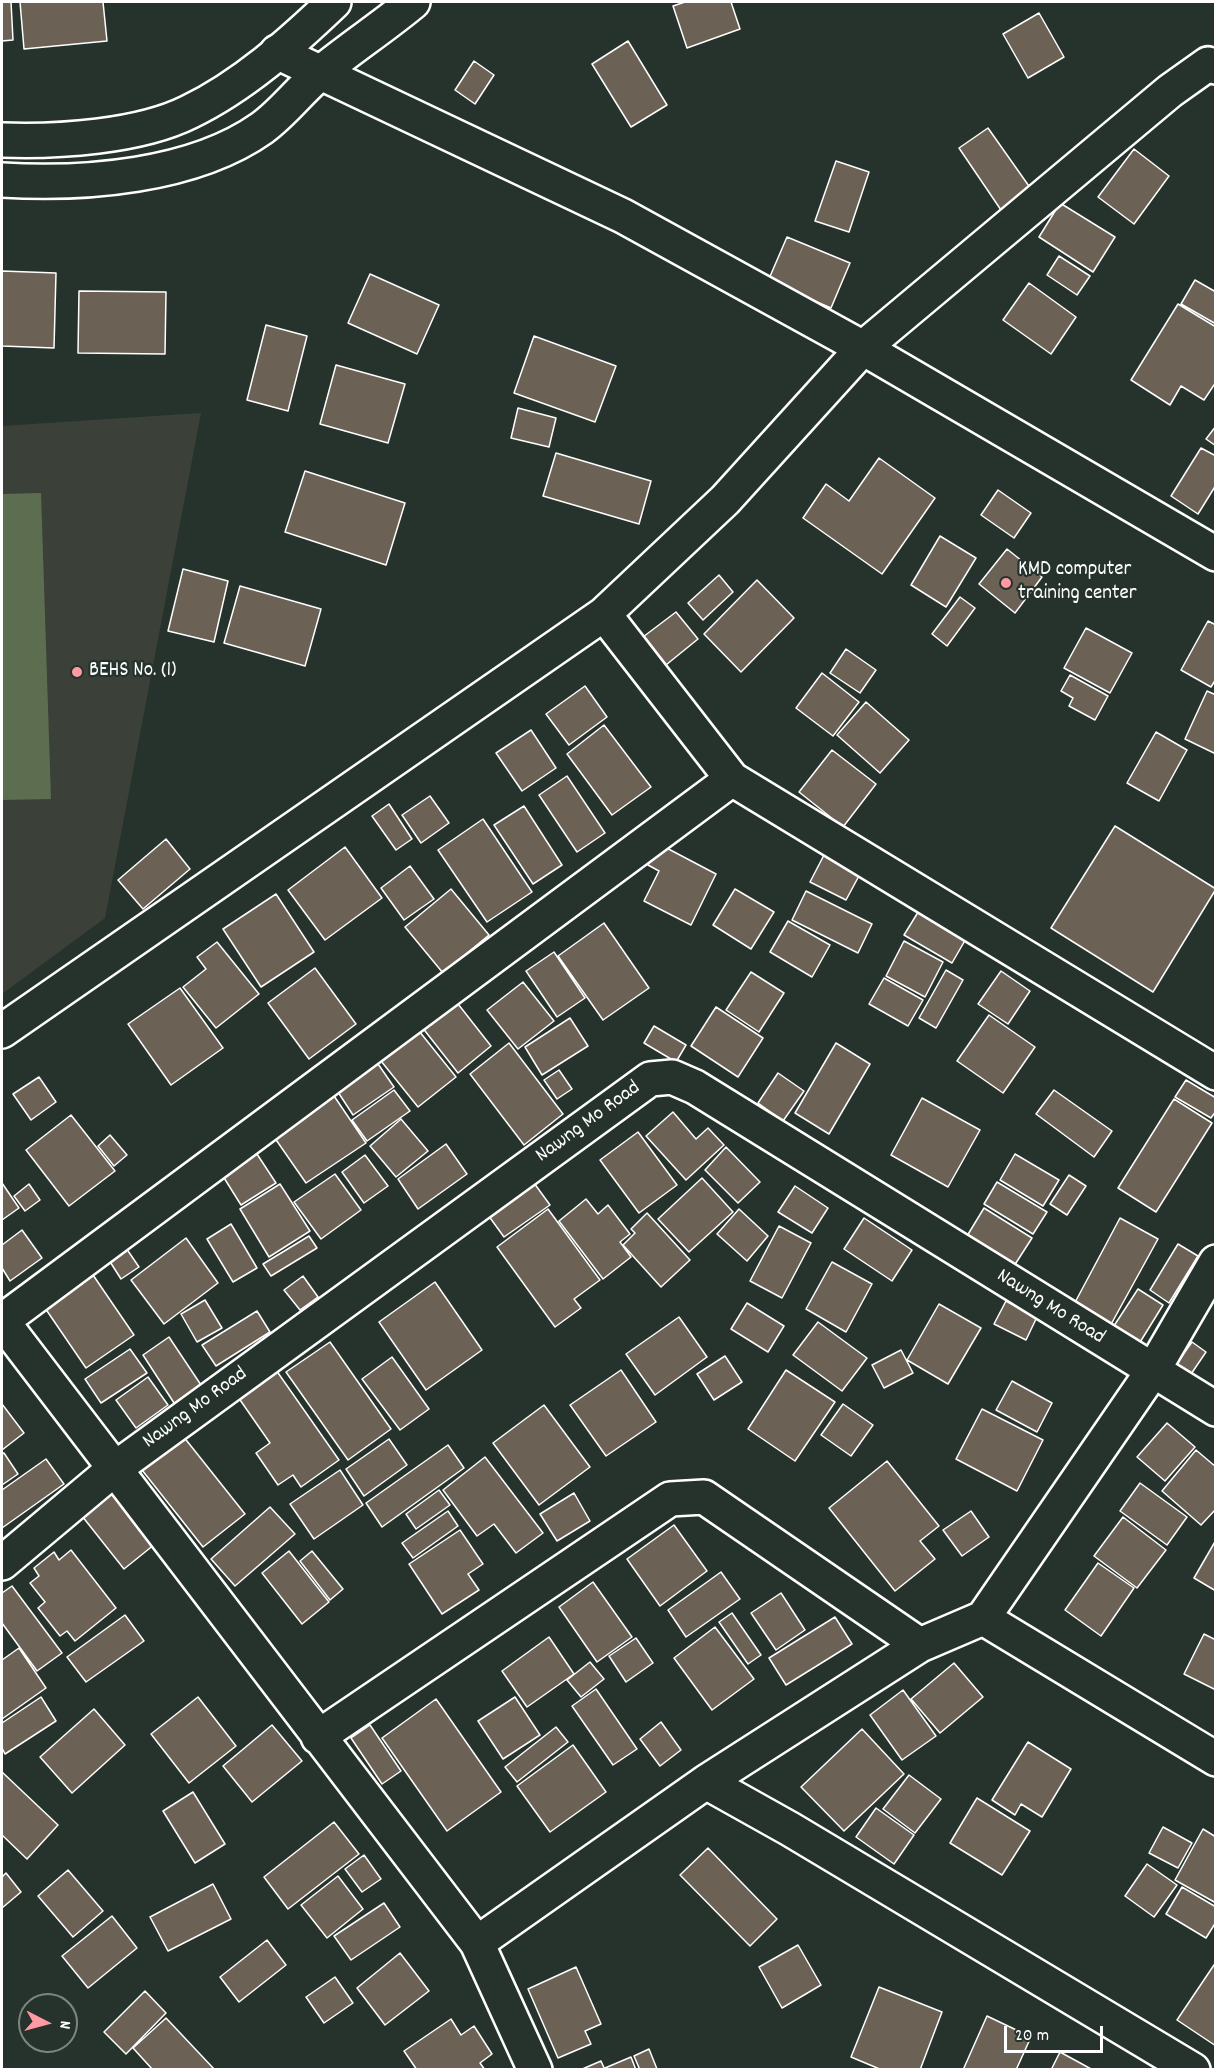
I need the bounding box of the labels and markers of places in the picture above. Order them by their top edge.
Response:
place label: KMD computer training center [1018,558,1137,608]
marker: KMD computer training center [999,576,1013,590]
place label: BEHS No. (1) [89,659,176,685]
marker: BEHS No. (1) [70,665,84,679]

